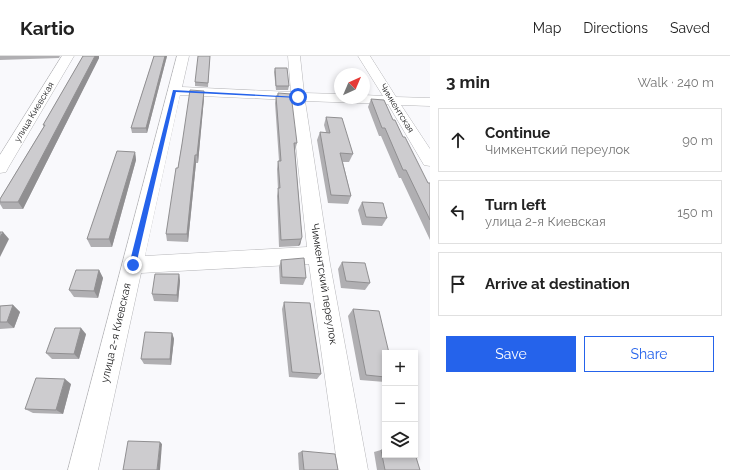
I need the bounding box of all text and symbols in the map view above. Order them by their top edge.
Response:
text: Kartio [20,17,75,39]
text: Map [533,20,561,36]
text: Directions [583,20,648,36]
text: Saved [670,20,710,36]
north arrow [334,68,370,104]
text: 3 min [446,72,490,92]
text: Walk · 240 m [637,75,714,90]
street label: улица Киевская [12,80,56,144]
street label: Чимкентская [378,82,416,134]
route start [289,88,307,106]
text: Continue [485,124,550,142]
icon: ahead [447,129,469,151]
text: 90 m [682,133,713,148]
text: Чимкентский переулок [485,142,630,157]
text: Turn left [485,196,546,214]
icon: left [447,201,469,223]
text: 150 m [677,205,713,220]
text: улица 2-я Киевская [485,214,606,229]
street label: Чимкентский переулок [308,222,340,346]
route end [124,256,142,274]
icon: arrive [447,273,469,295]
text: Arrive at destination [485,275,630,293]
street label: улица 2-я Киевская [98,282,134,384]
button: Save [446,336,576,372]
button: Share [584,336,714,372]
map controls [382,350,418,458]
button: + [382,350,418,386]
button: − [382,386,418,422]
button: layers [382,422,418,458]

